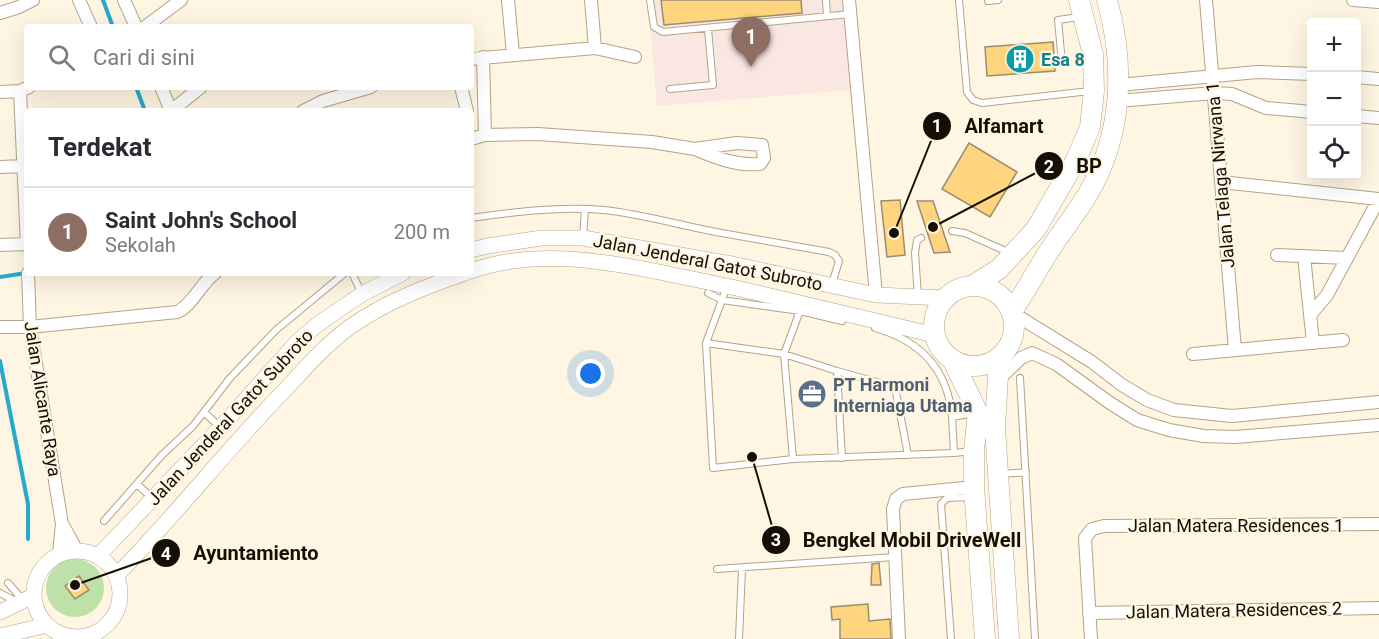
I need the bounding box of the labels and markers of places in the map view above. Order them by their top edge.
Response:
pin: 1 [732,17,771,67]
building icon: Esa 8 [1004,43,1036,75]
place label: Esa 8 [1041,49,1085,70]
callout: Alfamart [922,107,1055,145]
callout: BP [1034,147,1114,185]
place label: PT Harmoni Interniaga Utama [833,374,973,416]
office icon: PT Harmoni Interniaga Utama [796,378,828,410]
callout: Bengkel Mobil DriveWell [761,521,1033,559]
callout: Ayuntamiento [151,534,331,572]

